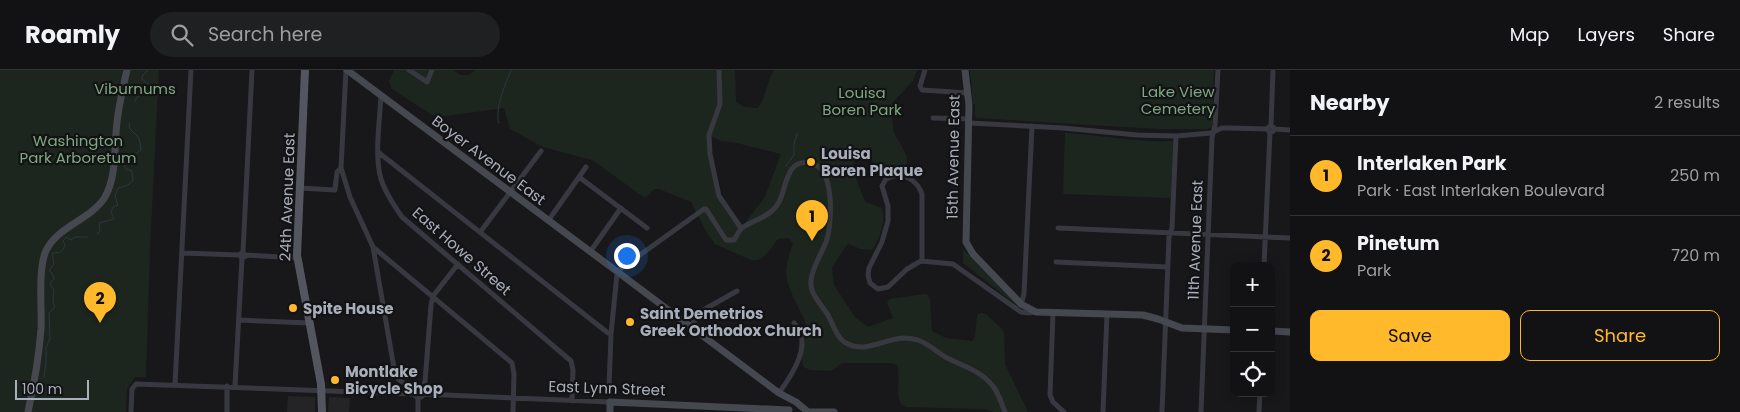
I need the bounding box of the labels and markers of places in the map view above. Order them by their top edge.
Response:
place label: Louisa Boren Plaque [821,143,923,181]
marker: Louisa Boren Plaque [805,156,817,168]
pin: 1 [796,200,828,241]
pin: 2 [84,282,116,323]
place label: Spite House [303,298,394,319]
marker: Spite House [287,302,299,314]
place label: Saint Demetrios Greek Orthodox Church [640,303,822,341]
marker: Saint Demetrios Greek Orthodox Church [624,316,636,328]
place label: Montlake Bicycle Shop [345,361,443,399]
marker: Montlake Bicycle Shop [329,374,341,386]

